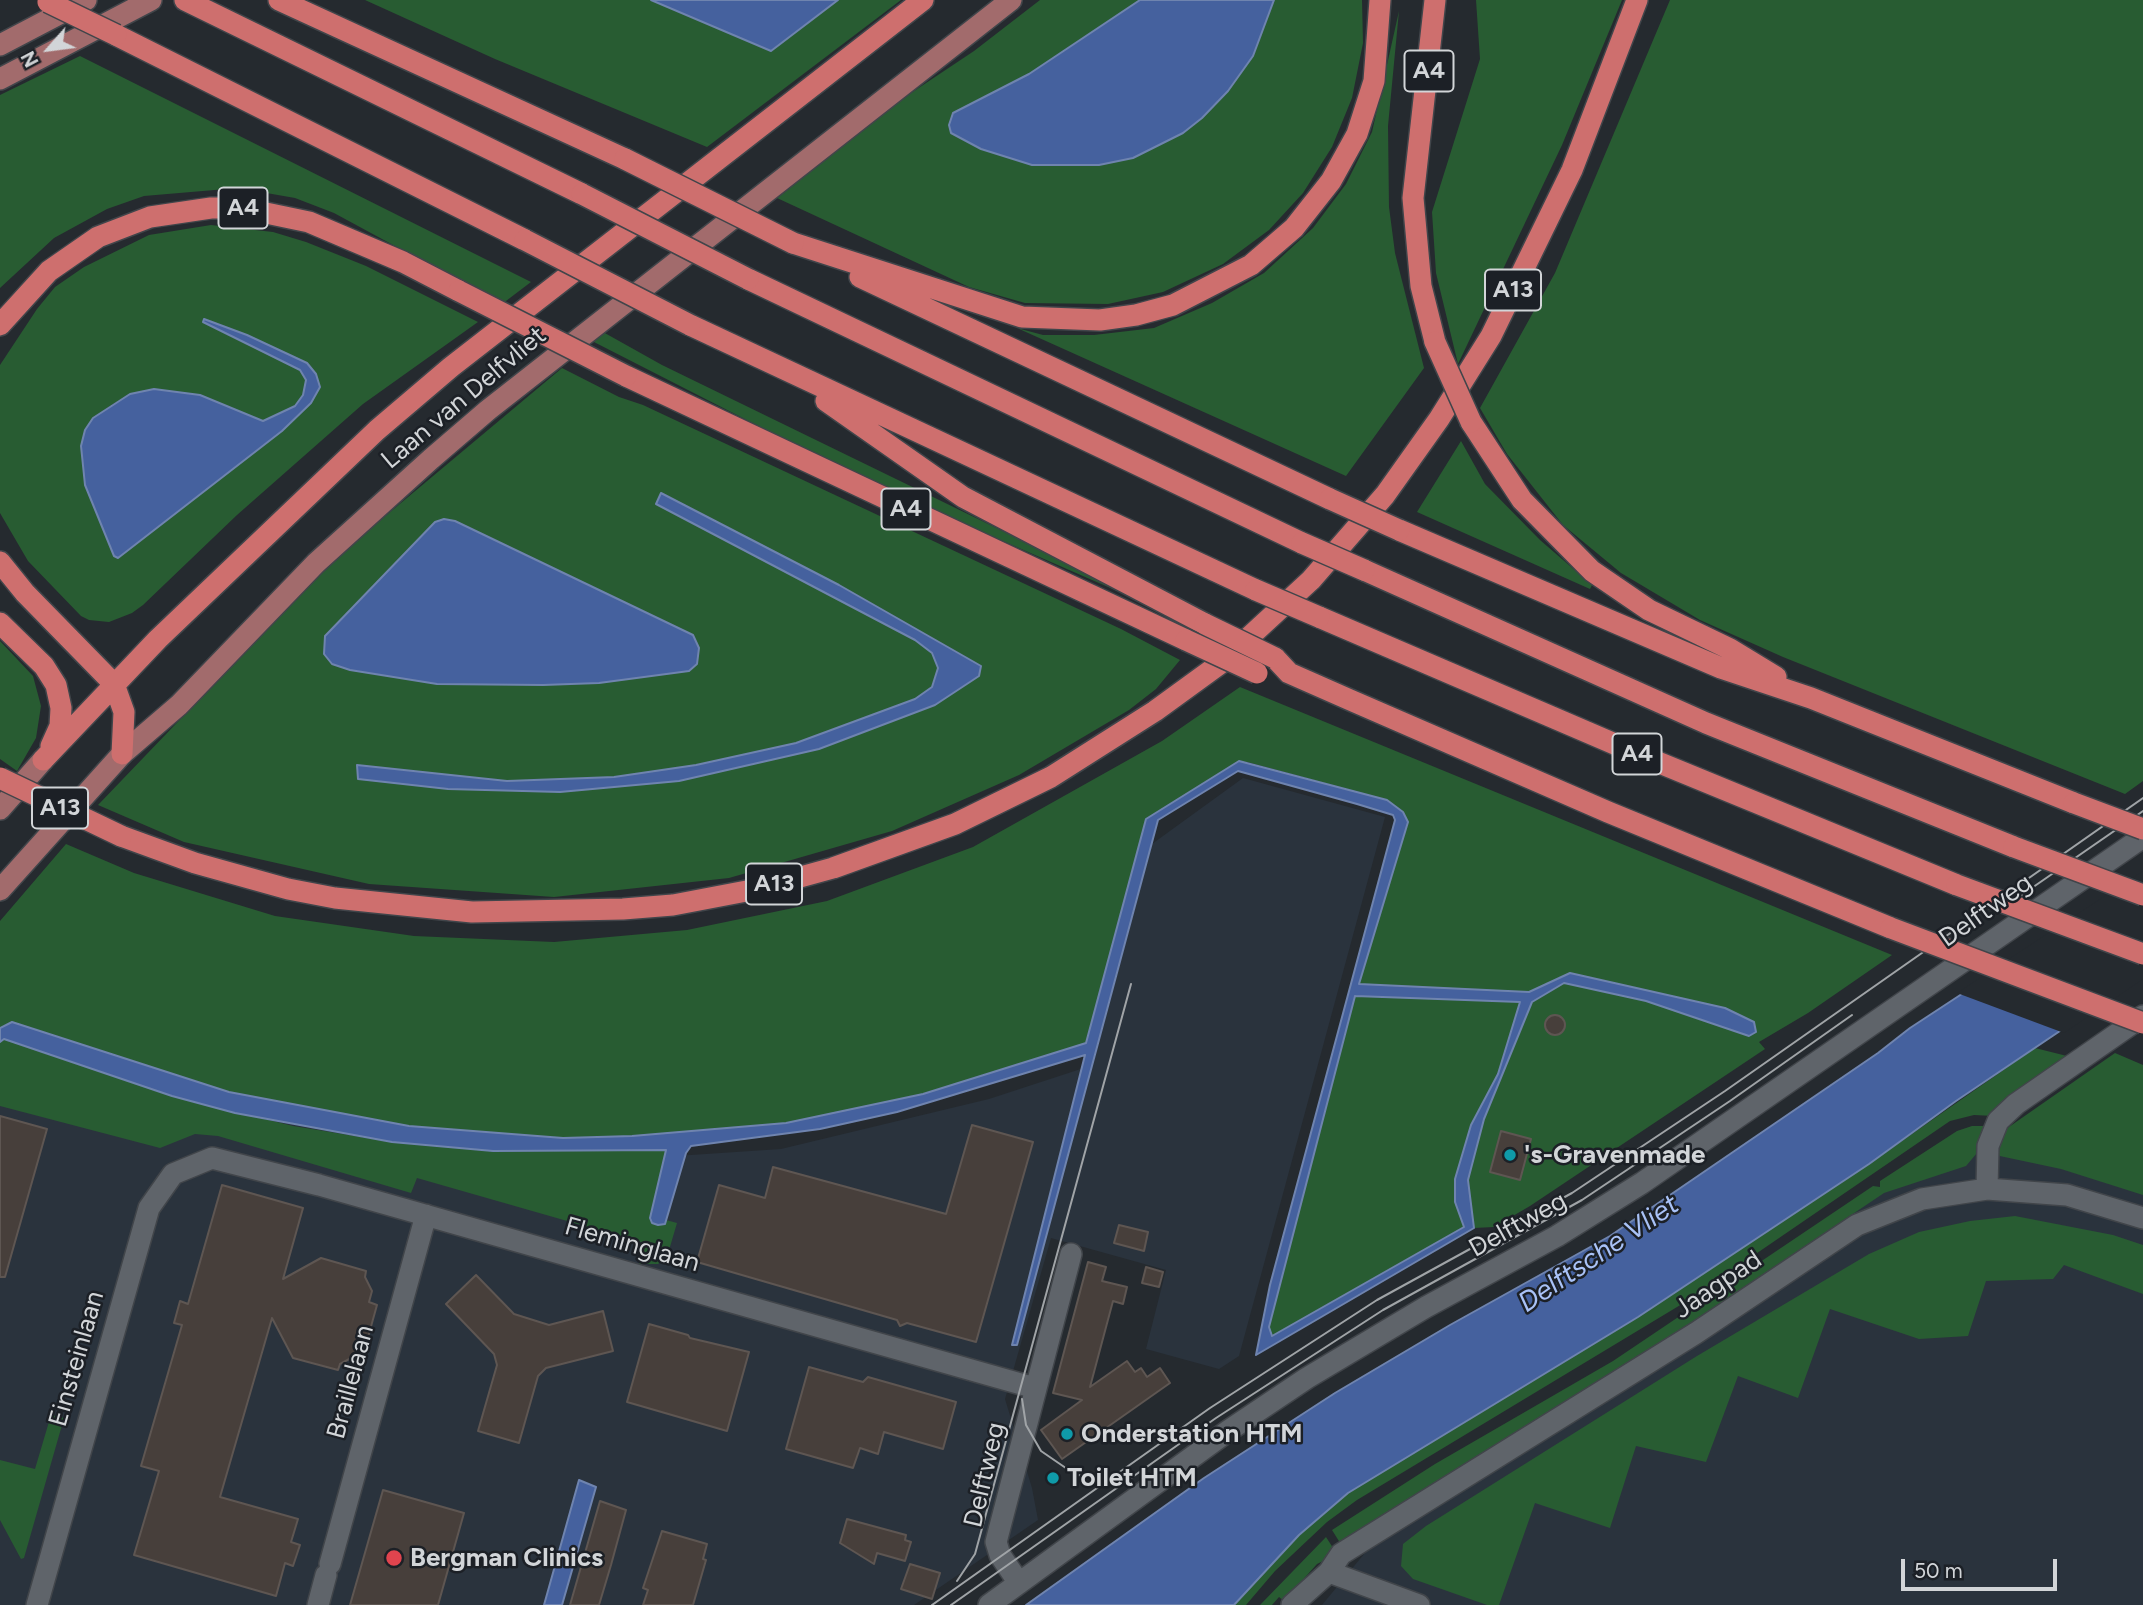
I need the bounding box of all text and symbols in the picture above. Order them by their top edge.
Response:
north arrow [14,14,84,84]
text: N [16,47,44,71]
road number: A4 [1404,50,1454,92]
road number: A4 [218,188,268,229]
road number: A13 [1485,270,1541,310]
street label: Laan van Delfvliet [375,320,553,476]
road number: A4 [881,488,930,530]
road number: A4 [1612,734,1662,774]
road number: A13 [32,788,88,828]
road number: A13 [746,864,802,904]
street label: Delftweg [1933,868,2039,954]
place label: 's-Gravenmade [1524,1139,1705,1171]
marker: 's-Gravenmade [1502,1147,1518,1163]
street label: Delftweg [1464,1185,1572,1265]
water label: Delftsche Vliet [1512,1188,1686,1320]
street label: Fleminglaan [561,1211,703,1279]
street label: Jaagpad [1668,1244,1768,1326]
street label: Einsteinlaan [43,1288,111,1430]
street label: Braillelaan [321,1322,381,1442]
place label: Onderstation HTM [1081,1418,1302,1450]
street label: Delftweg [958,1419,1012,1531]
marker: Onderstation HTM [1059,1426,1075,1442]
place label: Toilet HTM [1067,1462,1197,1494]
marker: Toilet HTM [1045,1470,1061,1486]
place label: Bergman Clinics [410,1542,603,1574]
scale bar [1905,1546,2061,1590]
marker: Bergman Clinics [384,1548,404,1568]
text: 50 m [1914,1558,1963,1583]

